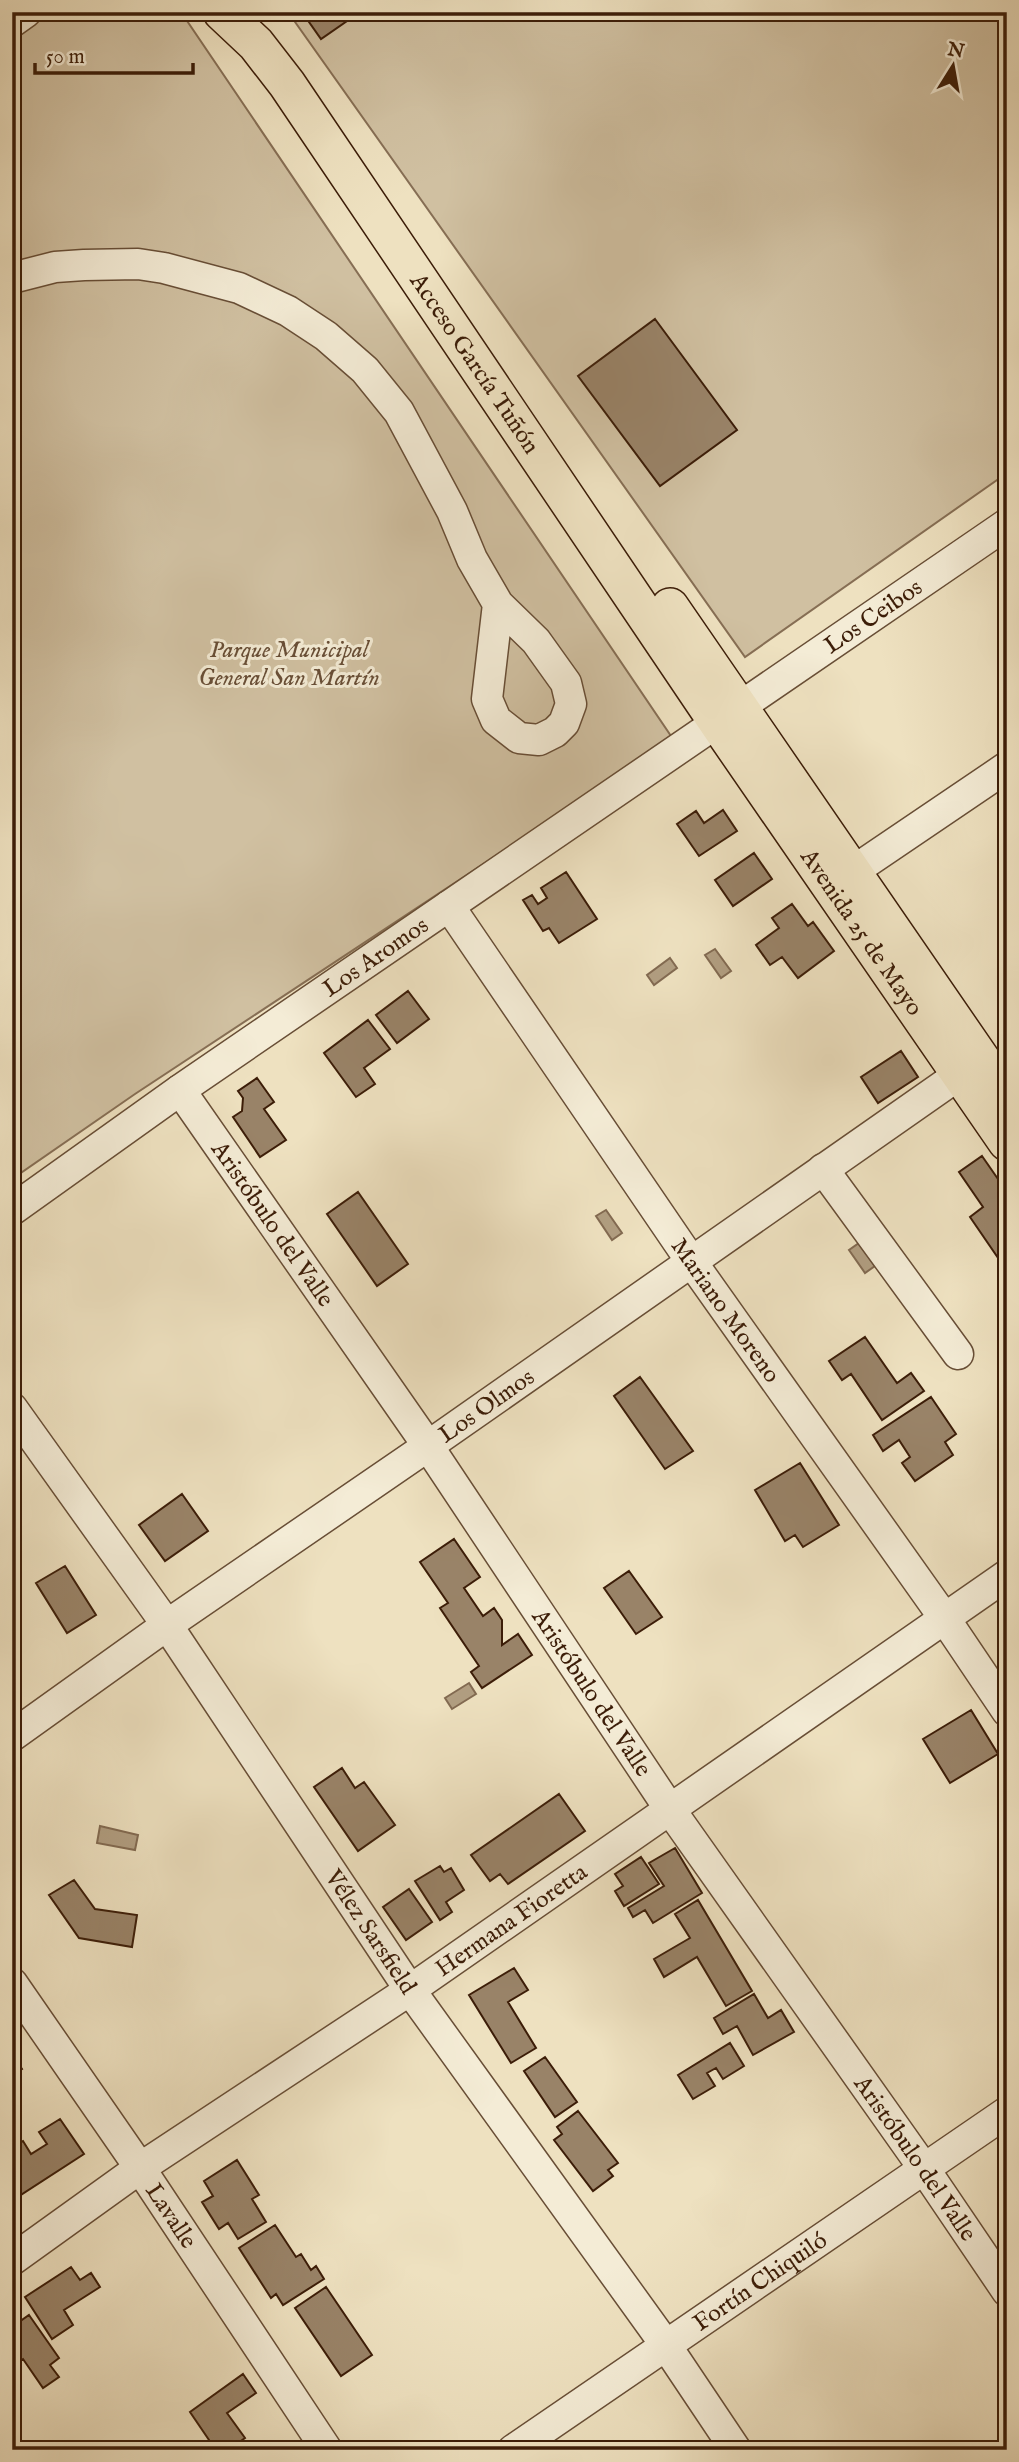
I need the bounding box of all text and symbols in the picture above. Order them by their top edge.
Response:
scale bar [35,32,192,76]
north arrow [918,32,988,102]
text: N [945,38,967,65]
text: 50 m [46,44,85,71]
street label: Acceso García Tuñón [402,267,546,460]
street label: Los Ceibos [818,572,929,662]
park label: Parque Municipal General San Martín [198,635,380,694]
street label: Avenida 25 de Mayo [792,843,929,1022]
street label: Los Aromos [317,910,435,1005]
street label: Aristóbulo del Valle [203,1135,340,1313]
street label: Mariano Moreno [663,1233,787,1390]
street label: Los Olmos [433,1362,541,1451]
street label: Aristóbulo del Valle [523,1603,658,1783]
street label: Hermana Fioretta [430,1857,595,1985]
street label: Vélez Sarsfield [317,1863,423,2001]
street label: Aristóbulo del Valle [845,2069,983,2248]
street label: Lavalle [137,2178,203,2255]
street label: Fortín Chiquiló [688,2226,834,2339]

